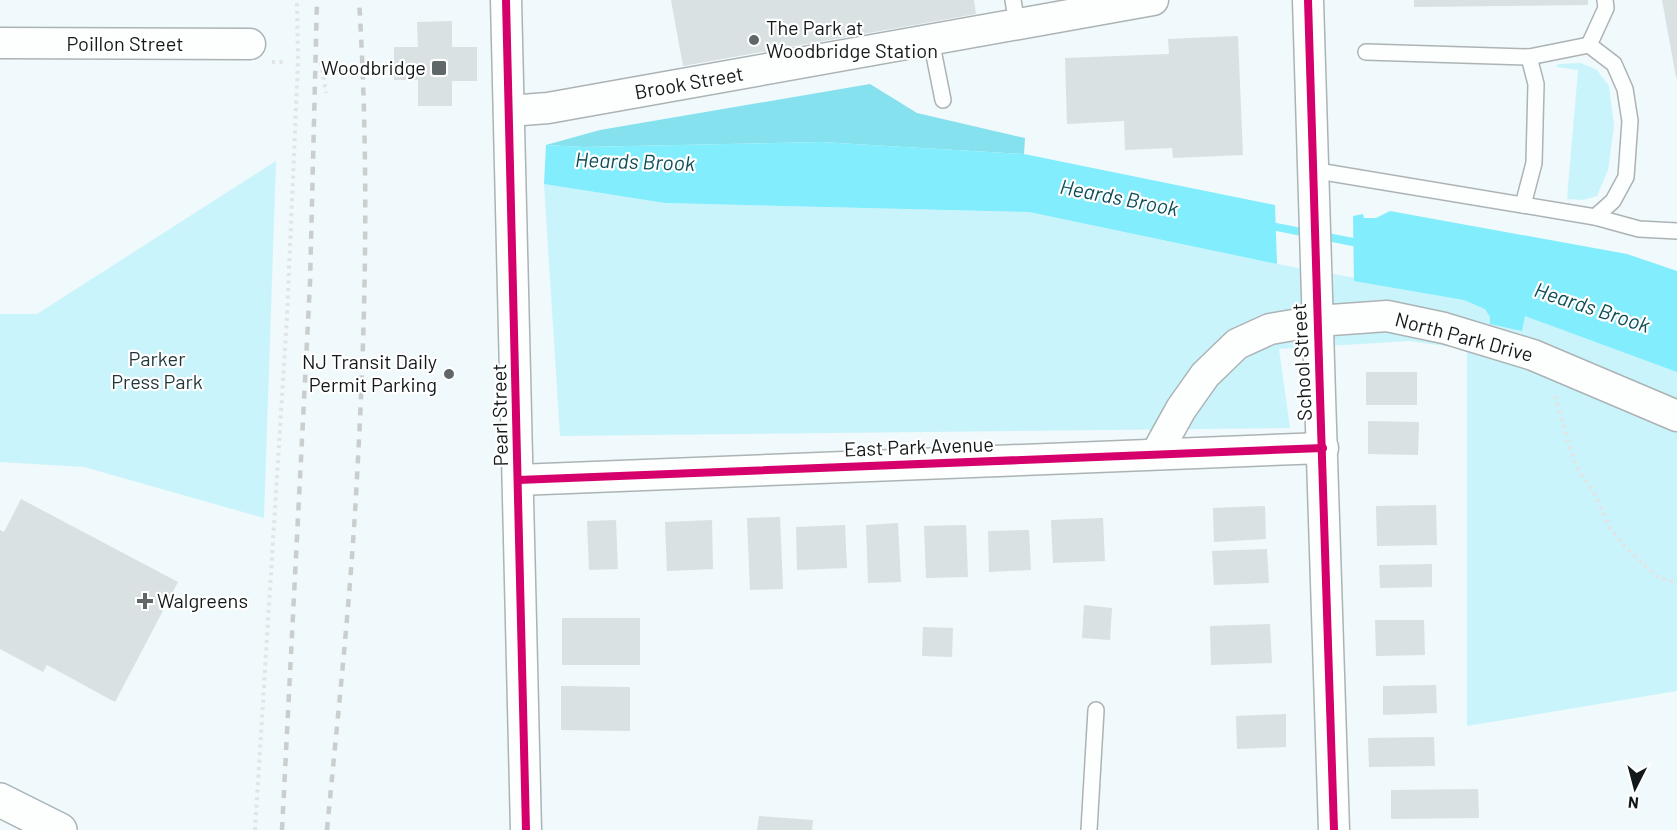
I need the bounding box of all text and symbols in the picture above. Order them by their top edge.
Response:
place label: The Park at Woodbridge Station [766,15,938,62]
street label: Poillon Street [67,31,183,55]
marker: The Park at Woodbridge Station [747,33,761,47]
place label: Woodbridge [321,55,426,79]
marker: Woodbridge [430,59,448,77]
street label: Brook Street [633,61,745,103]
water label: Heards Brook [575,146,696,175]
water label: Heards Brook [1058,173,1181,220]
water label: Heards Brook [1532,276,1654,337]
street label: School Street [1286,303,1316,421]
street label: North Park Drive [1393,306,1536,366]
park label: Parker Press Park [111,346,203,393]
place label: NJ Transit Daily Permit Parking [302,349,437,396]
street label: Pearl Street [486,363,512,467]
marker: NJ Transit Daily Permit Parking [442,367,456,381]
street label: East Park Avenue [844,431,994,461]
place label: Walgreens [157,588,248,612]
marker: Walgreens [138,594,152,608]
north arrow [1605,758,1665,818]
text: N [1627,793,1640,813]

